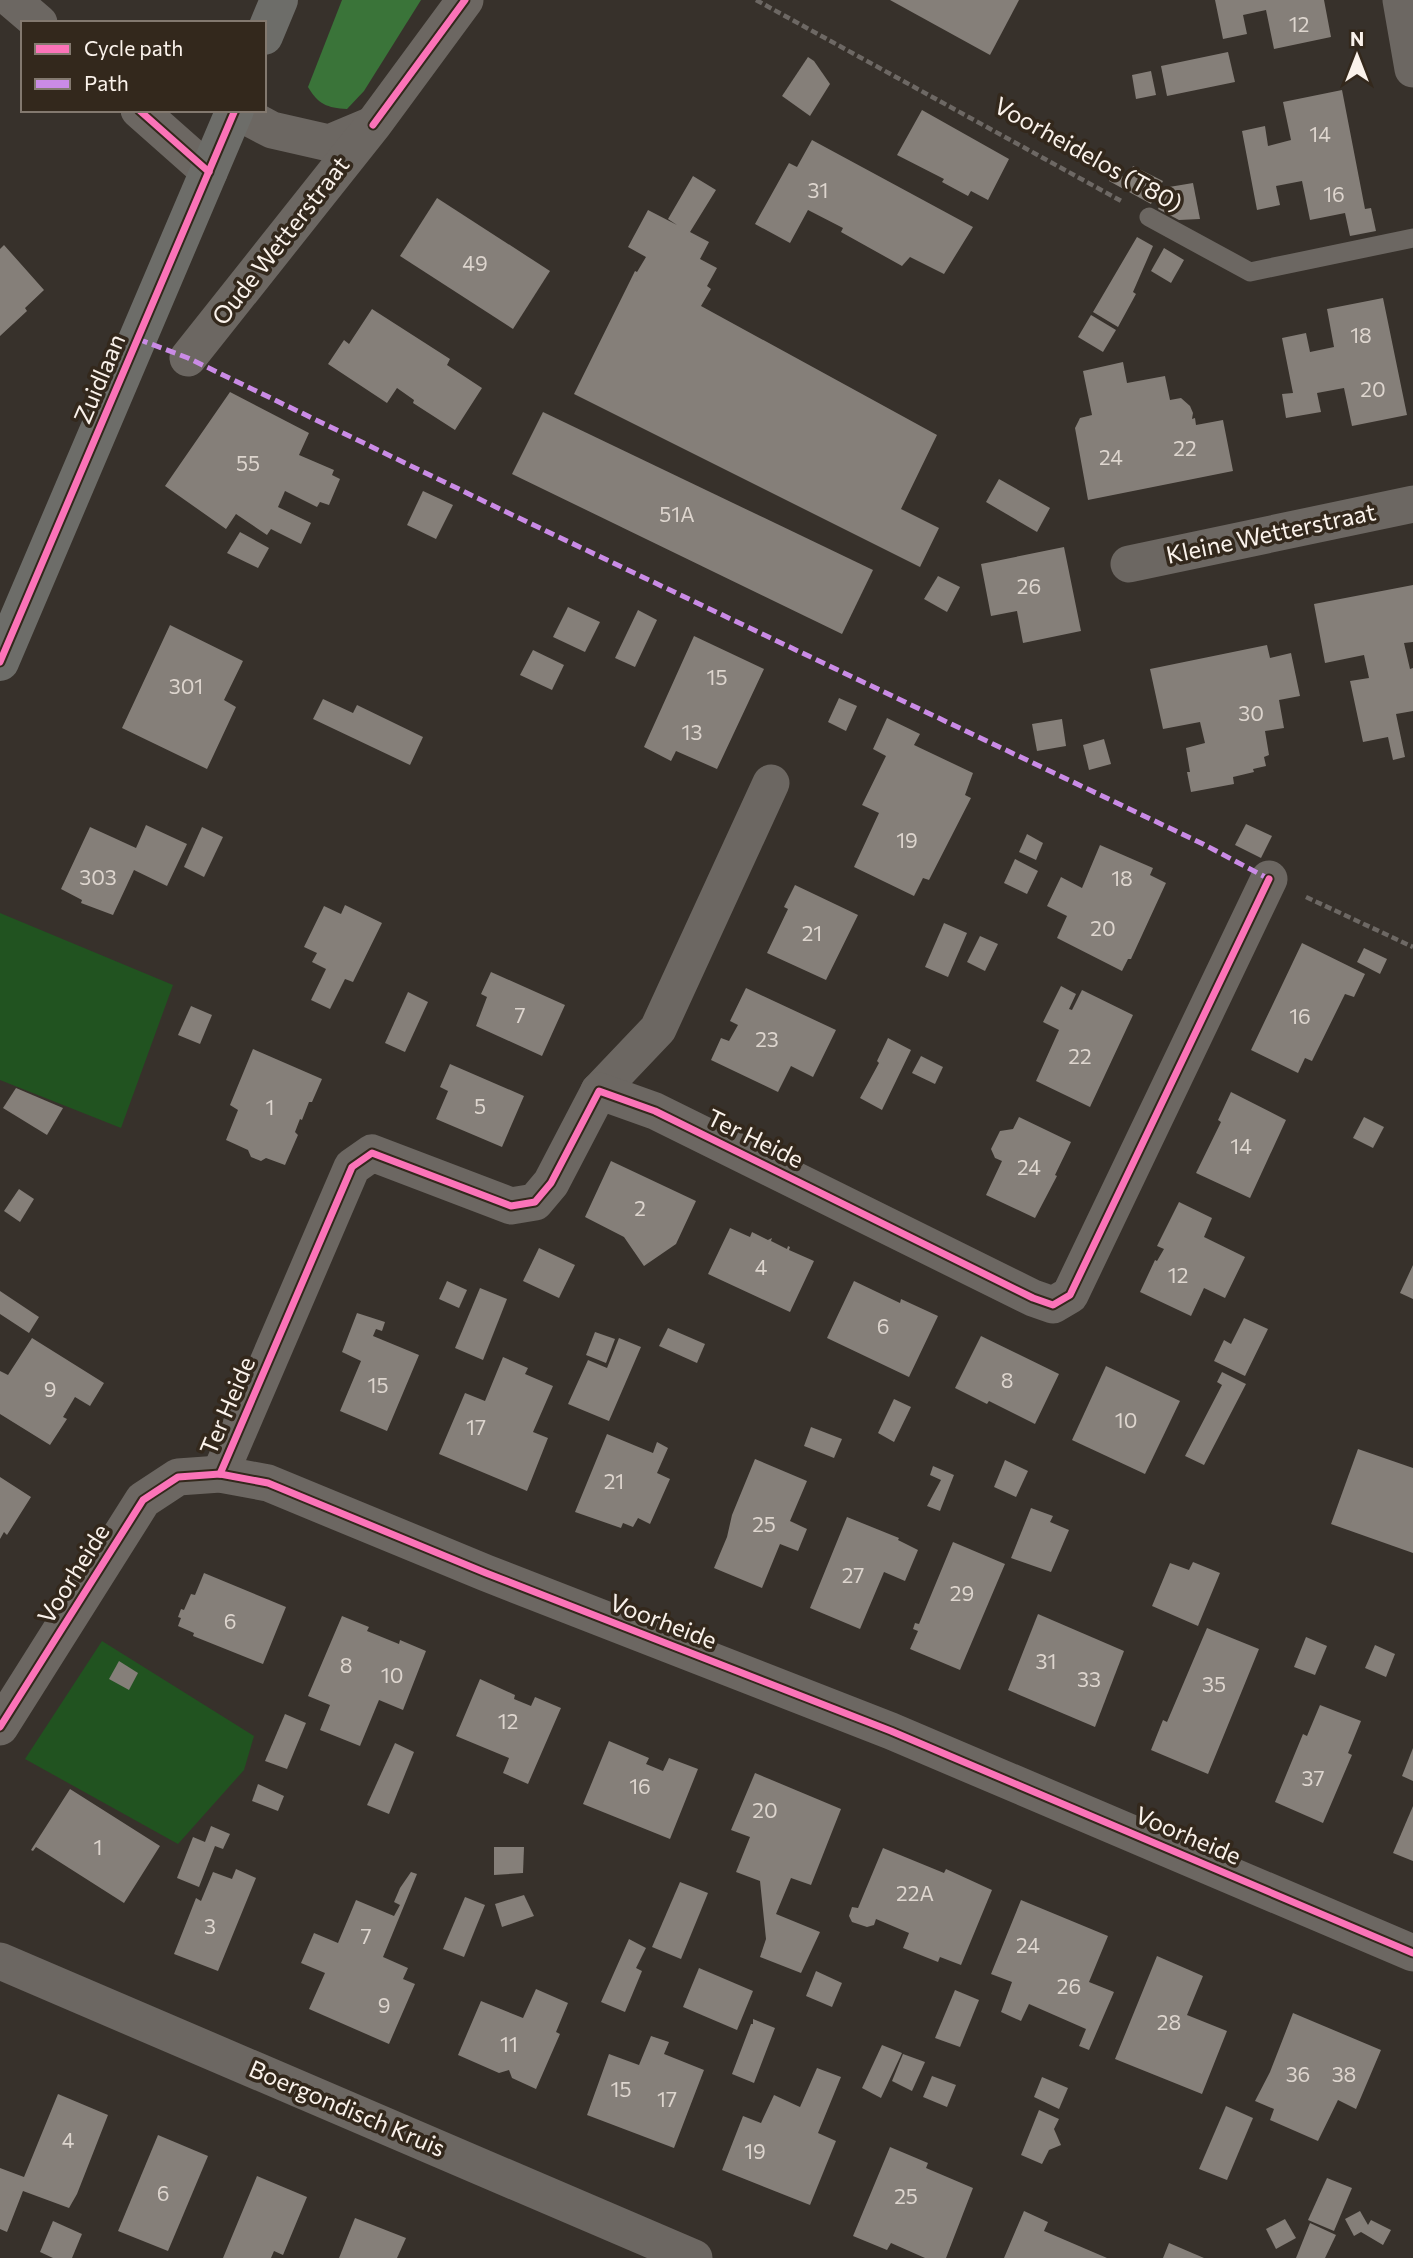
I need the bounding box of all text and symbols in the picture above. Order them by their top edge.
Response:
house number: 12 [1289,11,1309,36]
legend [21,21,266,112]
north arrow [1322,21,1392,91]
text: N [1350,27,1364,50]
text: Cycle path [84,35,183,60]
text: Path [84,70,129,95]
street label: Voorheidelos (T80) [990,90,1188,217]
house number: 14 [1309,121,1331,146]
street label: Oude Wetterstraat [205,150,355,330]
house number: 31 [808,177,828,202]
house number: 16 [1323,181,1345,206]
house number: 49 [462,250,488,275]
house number: 18 [1350,322,1372,347]
street label: Zuidlaan [67,329,130,428]
house number: 20 [1360,376,1386,401]
house number: 22 [1173,435,1197,460]
house number: 24 [1099,444,1123,469]
house number: 55 [236,450,260,475]
street label: Kleine Wetterstraat [1163,496,1378,569]
house number: 51A [659,501,695,526]
house number: 26 [1017,573,1041,598]
house number: 15 [706,664,728,689]
house number: 301 [169,673,203,698]
house number: 30 [1238,700,1264,725]
house number: 13 [682,719,702,744]
house number: 19 [896,827,918,852]
house number: 303 [79,864,117,889]
house number: 18 [1111,865,1133,890]
house number: 20 [1090,915,1116,940]
house number: 21 [802,920,822,945]
house number: 7 [514,1002,526,1027]
house number: 16 [1289,1003,1311,1028]
house number: 23 [755,1026,779,1051]
house number: 22 [1068,1043,1092,1068]
house number: 5 [474,1093,486,1118]
house number: 1 [266,1094,274,1119]
street label: Ter Heide [703,1102,809,1173]
house number: 14 [1230,1133,1252,1158]
house number: 24 [1017,1154,1041,1179]
house number: 2 [634,1195,646,1220]
house number: 4 [755,1254,768,1279]
house number: 12 [1168,1262,1188,1287]
house number: 6 [877,1313,889,1338]
street label: Ter Heide [193,1352,260,1459]
house number: 8 [1001,1367,1013,1392]
house number: 15 [367,1372,389,1397]
house number: 9 [44,1376,56,1401]
house number: 10 [1115,1407,1137,1432]
house number: 17 [466,1414,486,1439]
house number: 21 [604,1468,624,1493]
house number: 25 [752,1511,776,1536]
street label: Voorheide [31,1518,115,1628]
house number: 27 [842,1562,864,1587]
house number: 29 [950,1580,974,1605]
street label: Voorheide [606,1587,721,1654]
house number: 6 [224,1608,236,1633]
house number: 31 [1036,1648,1056,1673]
house number: 8 [340,1652,352,1677]
house number: 10 [381,1662,403,1687]
house number: 33 [1077,1666,1101,1691]
house number: 35 [1202,1671,1226,1696]
house number: 12 [498,1708,518,1733]
house number: 37 [1302,1765,1324,1790]
house number: 16 [629,1773,651,1798]
house number: 20 [752,1797,778,1822]
street label: Voorheide [1131,1799,1246,1870]
house number: 1 [94,1834,102,1859]
house number: 22A [896,1880,934,1905]
house number: 3 [204,1913,216,1938]
house number: 7 [360,1923,372,1948]
house number: 24 [1016,1932,1040,1957]
house number: 26 [1057,1973,1081,1998]
house number: 9 [378,1992,390,2017]
house number: 28 [1157,2009,1181,2034]
house number: 11 [500,2031,518,2056]
street label: Boergondisch Kruis [245,2053,450,2162]
house number: 36 [1286,2061,1310,2086]
house number: 38 [1332,2061,1356,2086]
house number: 15 [610,2076,632,2101]
house number: 17 [657,2086,677,2111]
house number: 4 [62,2127,75,2152]
house number: 19 [744,2138,766,2163]
house number: 6 [157,2180,169,2205]
house number: 25 [894,2183,918,2208]

